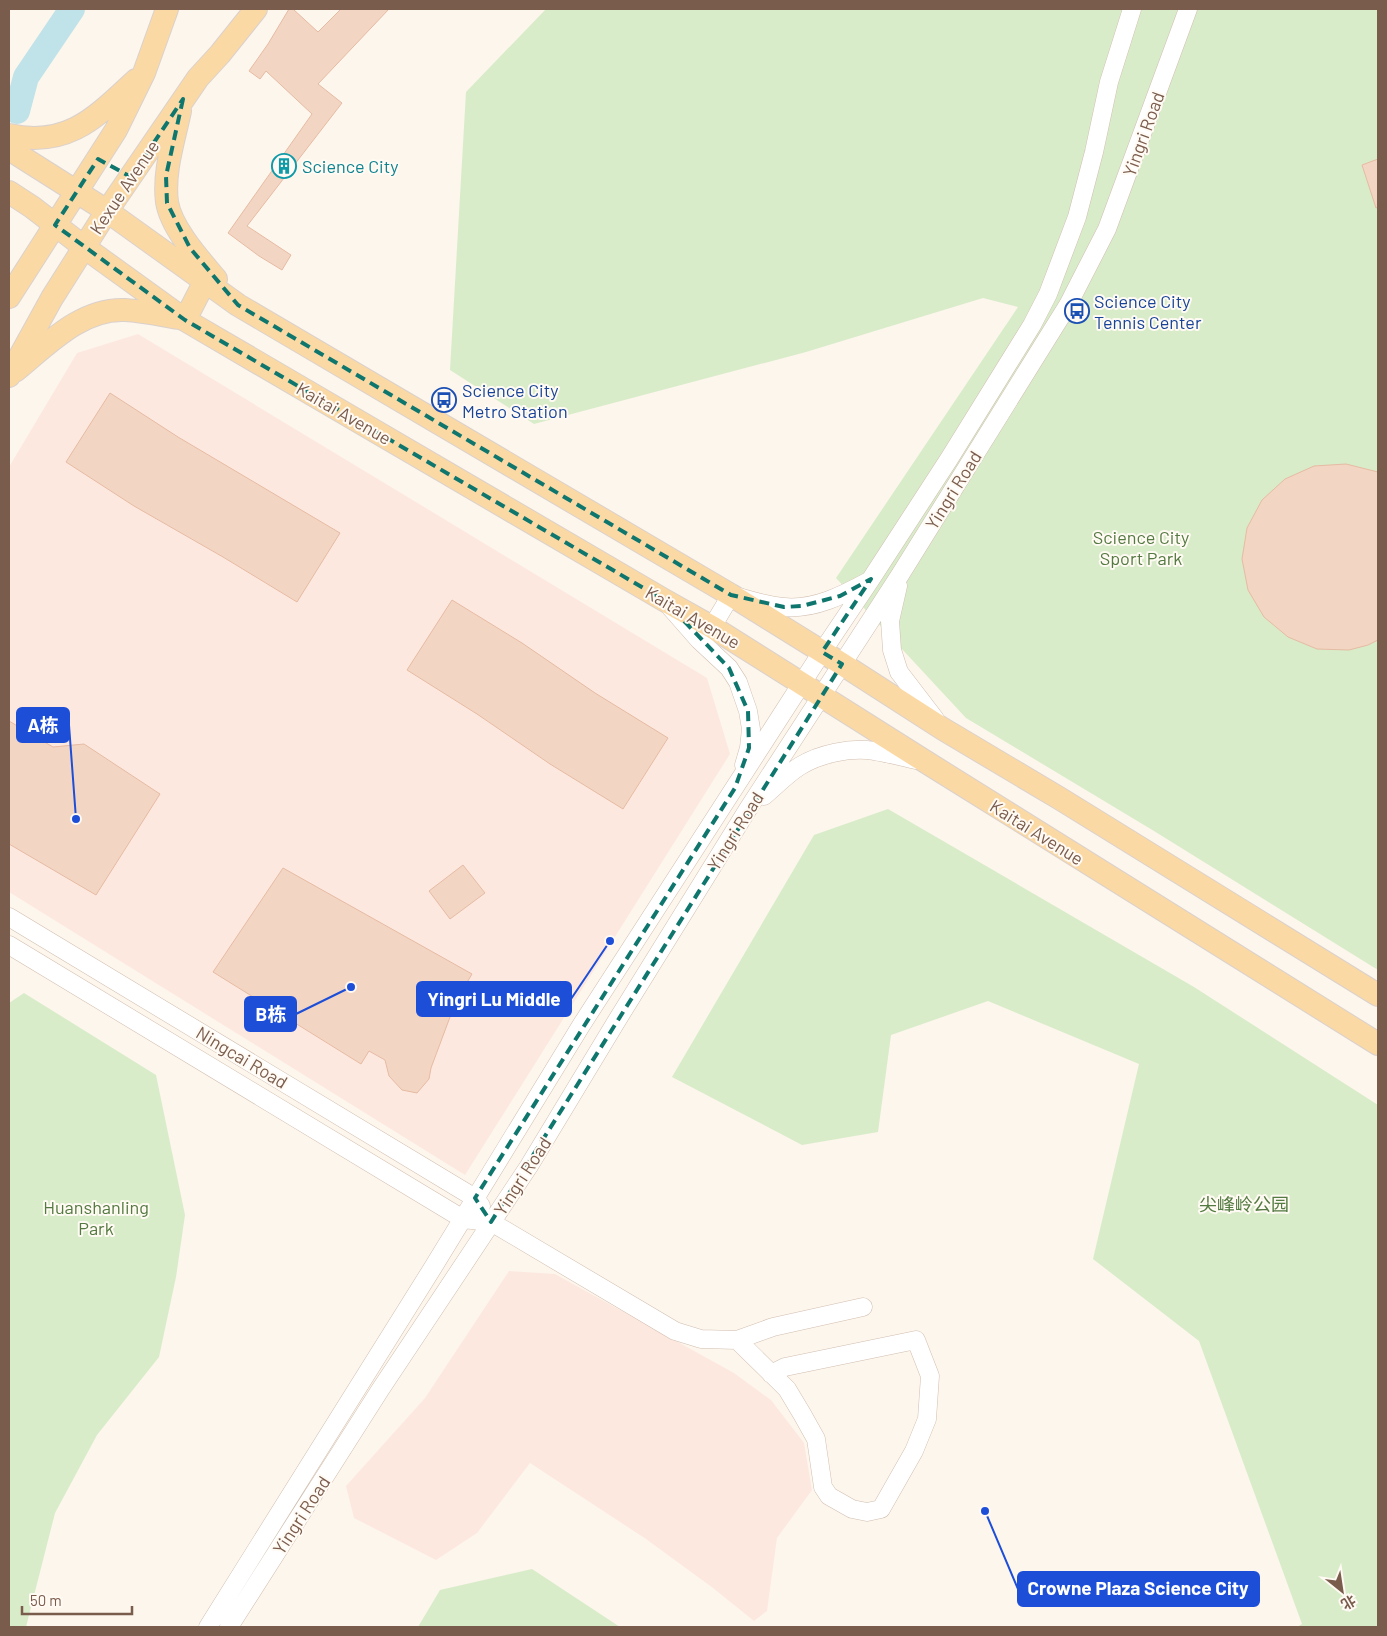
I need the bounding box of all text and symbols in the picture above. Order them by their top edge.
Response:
street label: Yingri Road [1117,89,1169,179]
street label: Kexue Avenue [84,136,164,238]
building icon: Science City [271,153,297,179]
place label: Science City [302,155,399,177]
place label: Science City Tennis Center [1094,290,1202,333]
bus stop icon: Science City Tennis Center [1064,298,1090,324]
street label: Kaitai Avenue [293,377,395,449]
place label: Science City Metro Station [462,379,568,422]
bus stop icon: Science City Metro Station [431,387,457,413]
street label: Yingri Road [920,447,986,533]
park label: Science City Sport Park [1093,526,1189,569]
street label: Kaitai Avenue [642,581,744,653]
callout: A栋 [17,708,69,742]
text: A栋 [27,713,59,736]
street label: Yingri Road [702,788,768,874]
street label: Kaitai Avenue [986,795,1088,869]
callout: Yingri Lu Middle [417,982,571,1016]
text: Yingri Lu Middle [427,987,561,1010]
callout: B栋 [245,997,296,1031]
text: B栋 [256,1002,286,1025]
street label: Ningcai Road [192,1021,292,1093]
street label: Yingri Road [489,1133,555,1219]
park label: 尖峰岭公园 [1199,1193,1289,1215]
park label: Huanshanling Park [43,1196,149,1239]
street label: Yingri Road [268,1472,334,1558]
north arrow [1317,1566,1367,1616]
callout: Crowne Plaza Science City [1018,1572,1259,1606]
text: Crowne Plaza Science City [1027,1576,1249,1599]
scale bar [22,1584,132,1616]
text: 50 m [30,1591,62,1609]
text: 北 [1338,1592,1359,1614]

